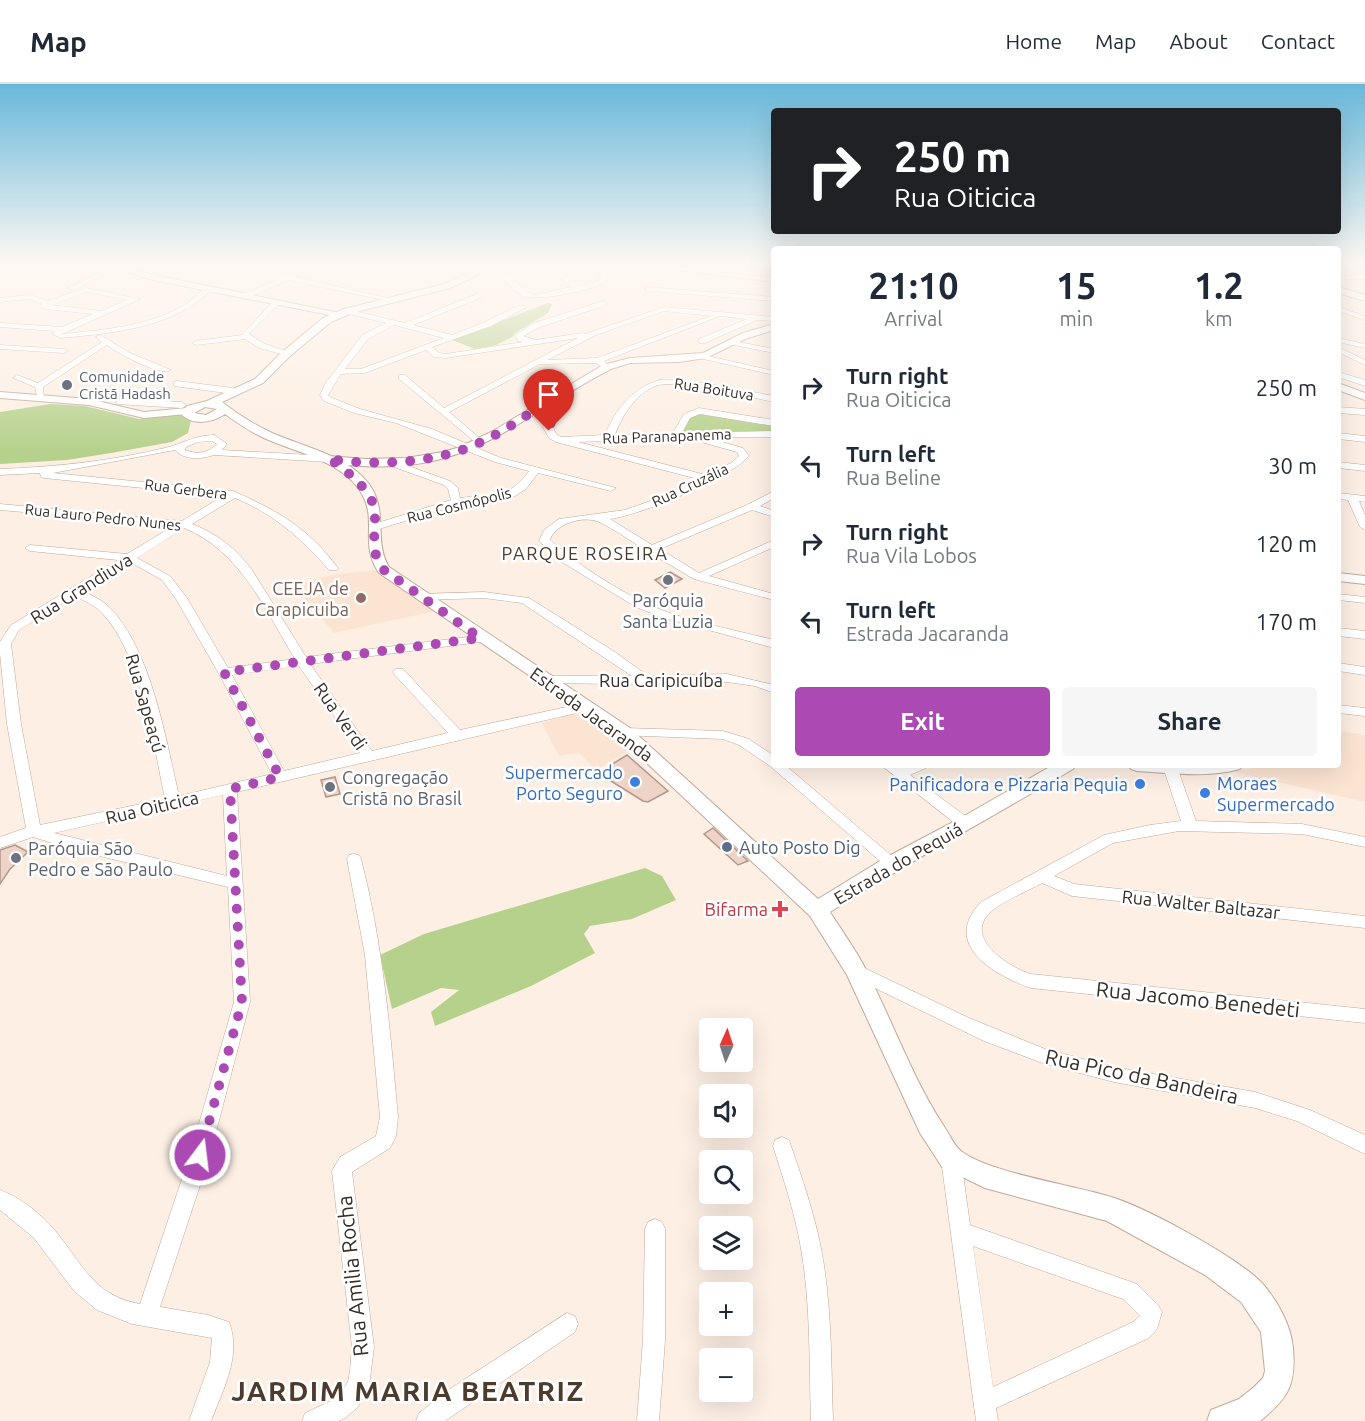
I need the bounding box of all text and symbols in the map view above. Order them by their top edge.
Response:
text: Map [30,26,87,57]
text: Home [1005,29,1062,53]
text: Map [1095,29,1136,53]
text: About [1169,29,1228,53]
text: Contact [1261,29,1335,53]
icon: right [795,132,873,210]
text: 250 m [894,133,1011,180]
text: Rua Oiticica [894,182,1036,212]
text: 21:10 [868,265,959,306]
text: 15 [1056,265,1097,306]
text: 1.2 [1194,265,1244,306]
text: Arrival [884,307,943,330]
text: min [1060,307,1093,330]
text: km [1205,307,1232,330]
text: Turn right [846,363,948,388]
place label: Comunidade Cristã Hadash [79,368,171,402]
pin [523,369,574,431]
icon: right [795,371,828,404]
street label: Rua Boituva [673,374,755,404]
text: 250 m [1256,375,1317,400]
marker: Comunidade Cristã Hadash [60,378,74,392]
icon: arrive [532,378,565,411]
text: Rua Oiticica [846,388,952,411]
street label: Rua Paranapanema [602,425,732,447]
text: Turn left [846,441,936,466]
icon: left [795,449,828,482]
text: 30 m [1268,453,1317,478]
street label: Rua Cruzália [649,460,731,510]
text: Rua Beline [846,466,941,489]
street label: Rua Gerbera [144,475,228,503]
street label: Rua Cosmópolis [405,484,513,526]
street label: Rua Lauro Pedro Nunes [24,500,182,534]
text: Turn right [846,519,948,544]
icon: right [795,527,828,560]
text: 120 m [1256,531,1317,556]
district label: PARQUE ROSEIRA [501,543,669,564]
text: Rua Vila Lobos [846,544,977,567]
street label: Rua Grandiuva [26,549,136,627]
marker: Paróquia Santa Luzia [661,573,675,587]
place label: CEEJA de Carapicuiba [255,578,349,619]
place label: Paróquia Santa Luzia [623,590,713,631]
marker: CEEJA de Carapicuiba [354,591,368,605]
text: Turn left [846,597,936,622]
icon: left [795,605,828,638]
text: 170 m [1256,609,1317,634]
text: Estrada Jacaranda [846,622,1009,645]
street label: Rua Sapeaçú [122,651,170,755]
street label: Estrada Jacaranda [527,663,657,765]
street label: Rua Caripicuíba [599,670,723,690]
street label: Rua Verdi [311,679,371,753]
button: Exit [795,687,1050,756]
button: Share [1062,687,1317,756]
place label: Supermercado Porto Seguro [505,762,623,803]
place label: Congregação Cristã no Brasil [342,767,462,808]
place label: Moraes Supermercado [1217,773,1335,814]
place label: Panificadora e Pizzaria Pequia [889,774,1128,794]
marker: Supermercado Porto Seguro [628,775,642,789]
marker: Panificadora e Pizzaria Pequia [1133,777,1147,791]
marker: Congregação Cristã no Brasil [323,780,337,794]
marker: Moraes Supermercado [1198,786,1212,800]
street label: Rua Oiticica [103,787,201,827]
street label: Estrada do Pequiá [830,818,966,908]
place label: Auto Posto Dig [739,837,861,857]
place label: Paróquia São Pedro e São Paulo [28,838,173,879]
marker: Auto Posto Dig [720,840,734,854]
marker: Paróquia São Pedro e São Paulo [9,851,23,865]
street label: Rua Walter Baltazar [1121,886,1281,922]
place label: Bifarma [704,899,768,919]
marker: Bifarma [773,902,787,916]
street label: Rua Jacomo Benedeti [1095,976,1301,1022]
north arrow [699,1018,753,1072]
map controls [699,1018,753,1402]
street label: Rua Pico da Bandeira [1043,1044,1241,1108]
button: sound [699,1084,753,1138]
position arrow [168,1123,232,1187]
button: search [699,1150,753,1204]
street label: Rua Amilia Rocha [332,1194,372,1358]
button: layers [699,1216,753,1270]
button: + [699,1282,753,1336]
button: − [699,1348,753,1402]
district label: JARDIM MARIA BEATRIZ [231,1375,585,1406]

